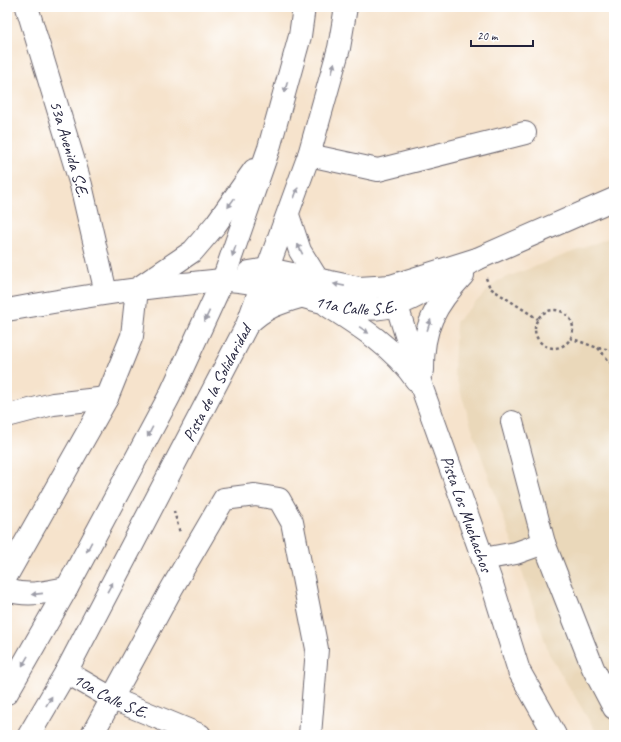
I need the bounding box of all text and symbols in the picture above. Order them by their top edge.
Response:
scale bar [471,22,533,48]
text: 20 m [477,28,499,44]
one-way arrow [330,62,336,74]
one-way arrow [282,81,288,94]
street label: 53a Avenida S.E. [45,98,94,199]
one-way arrow [293,186,299,198]
one-way arrow [227,197,235,208]
one-way arrow [297,243,303,255]
one-way arrow [230,245,236,257]
one-way arrow [333,281,345,287]
street label: 11a Calle S.E. [313,290,399,319]
one-way arrow [204,310,210,321]
street label: Pista de la Solidaridad [178,319,257,445]
one-way arrow [426,319,432,331]
one-way arrow [359,326,369,334]
one-way arrow [147,427,153,438]
street label: Pista Los Muchachos [436,453,498,576]
one-way arrow [85,541,92,553]
one-way arrow [107,581,114,593]
one-way arrow [31,590,43,597]
one-way arrow [22,655,29,667]
street label: 10a Calle S.E. [70,668,152,723]
one-way arrow [45,695,52,707]

